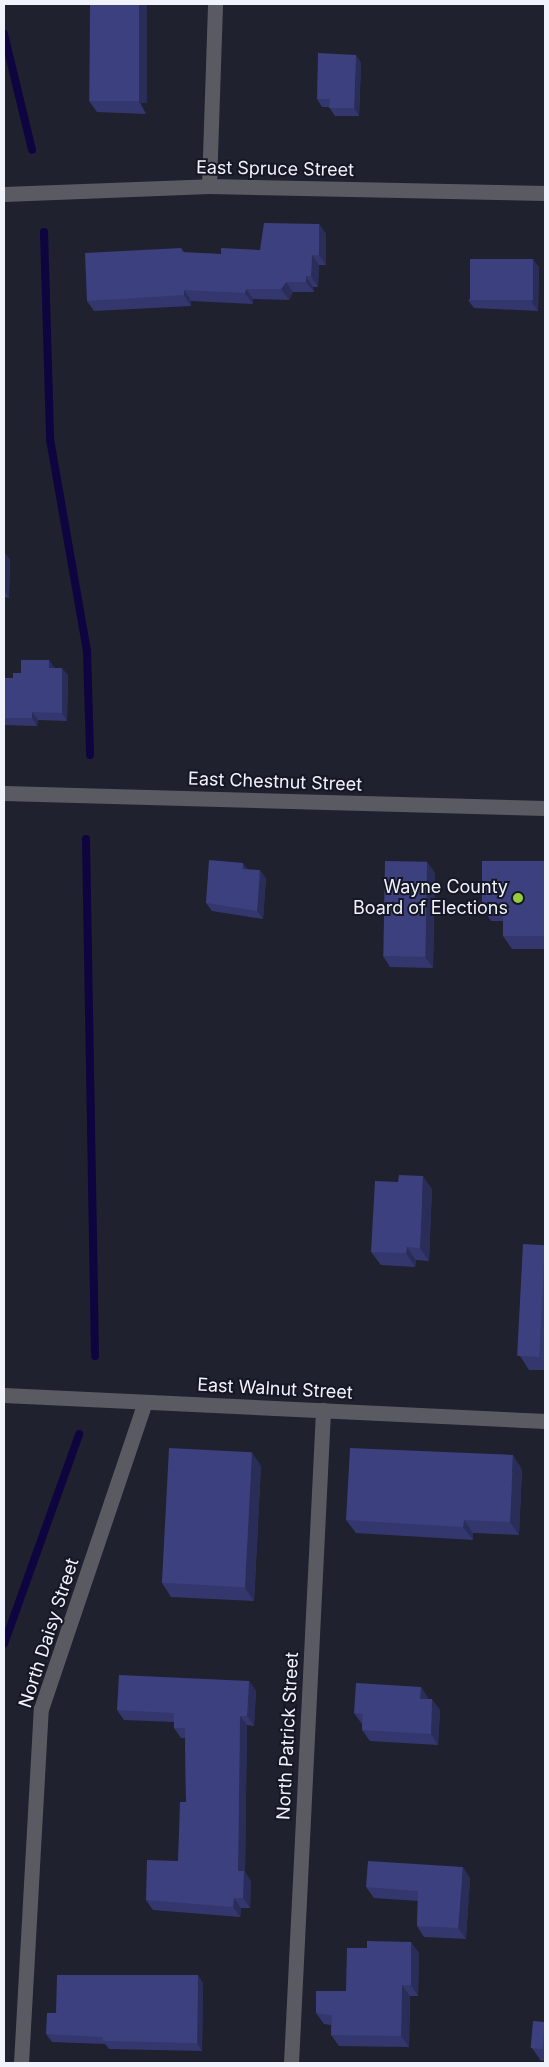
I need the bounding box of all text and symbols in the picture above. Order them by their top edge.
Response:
street label: East Spruce Street [196,157,354,181]
street label: East Chestnut Street [188,768,362,796]
place label: Wayne County Board of Elections [353,877,508,920]
marker: Wayne County Board of Elections [512,892,524,904]
street label: East Walnut Street [197,1374,353,1404]
street label: North Daisy Street [15,1556,83,1710]
street label: North Patrick Street [273,1652,303,1820]

